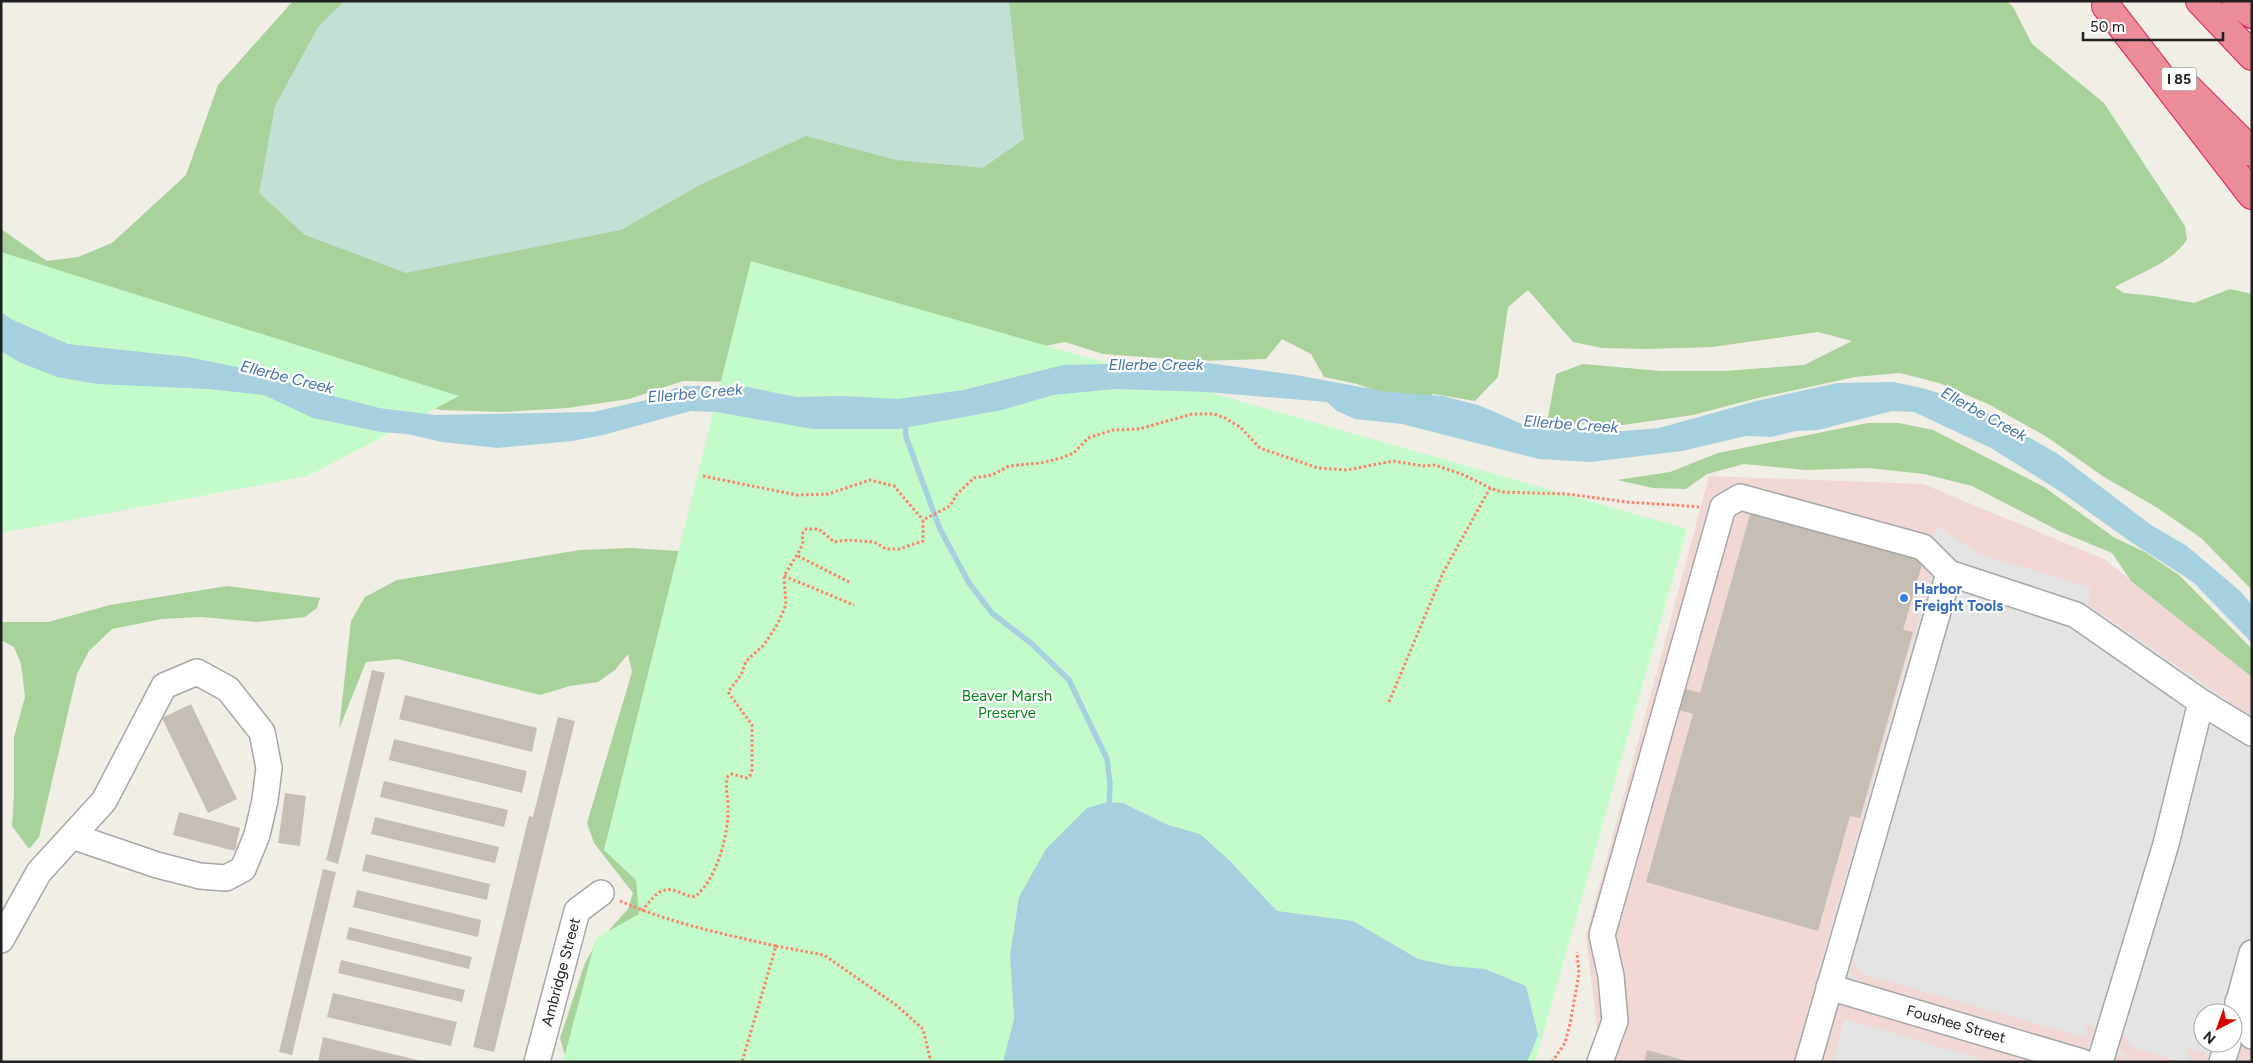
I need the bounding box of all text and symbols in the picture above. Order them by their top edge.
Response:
scale bar [2083,10,2223,42]
text: 50 m [2090,18,2125,36]
road number: I 85 [2162,68,2196,90]
water label: Ellerbe Creek [1108,355,1205,374]
water label: Ellerbe Creek [239,356,337,398]
water label: Ellerbe Creek [647,379,744,407]
water label: Ellerbe Creek [1938,383,2031,446]
water label: Ellerbe Creek [1523,411,1620,437]
place label: Harbor Freight Tools [1914,580,2003,615]
marker: Harbor Freight Tools [1898,592,1910,604]
park label: Beaver Marsh Preserve [962,687,1052,722]
street label: Ambridge Street [538,915,584,1028]
street label: Foushee Street [1904,1001,2008,1047]
north arrow [2193,1003,2243,1053]
text: N [2200,1027,2219,1047]

